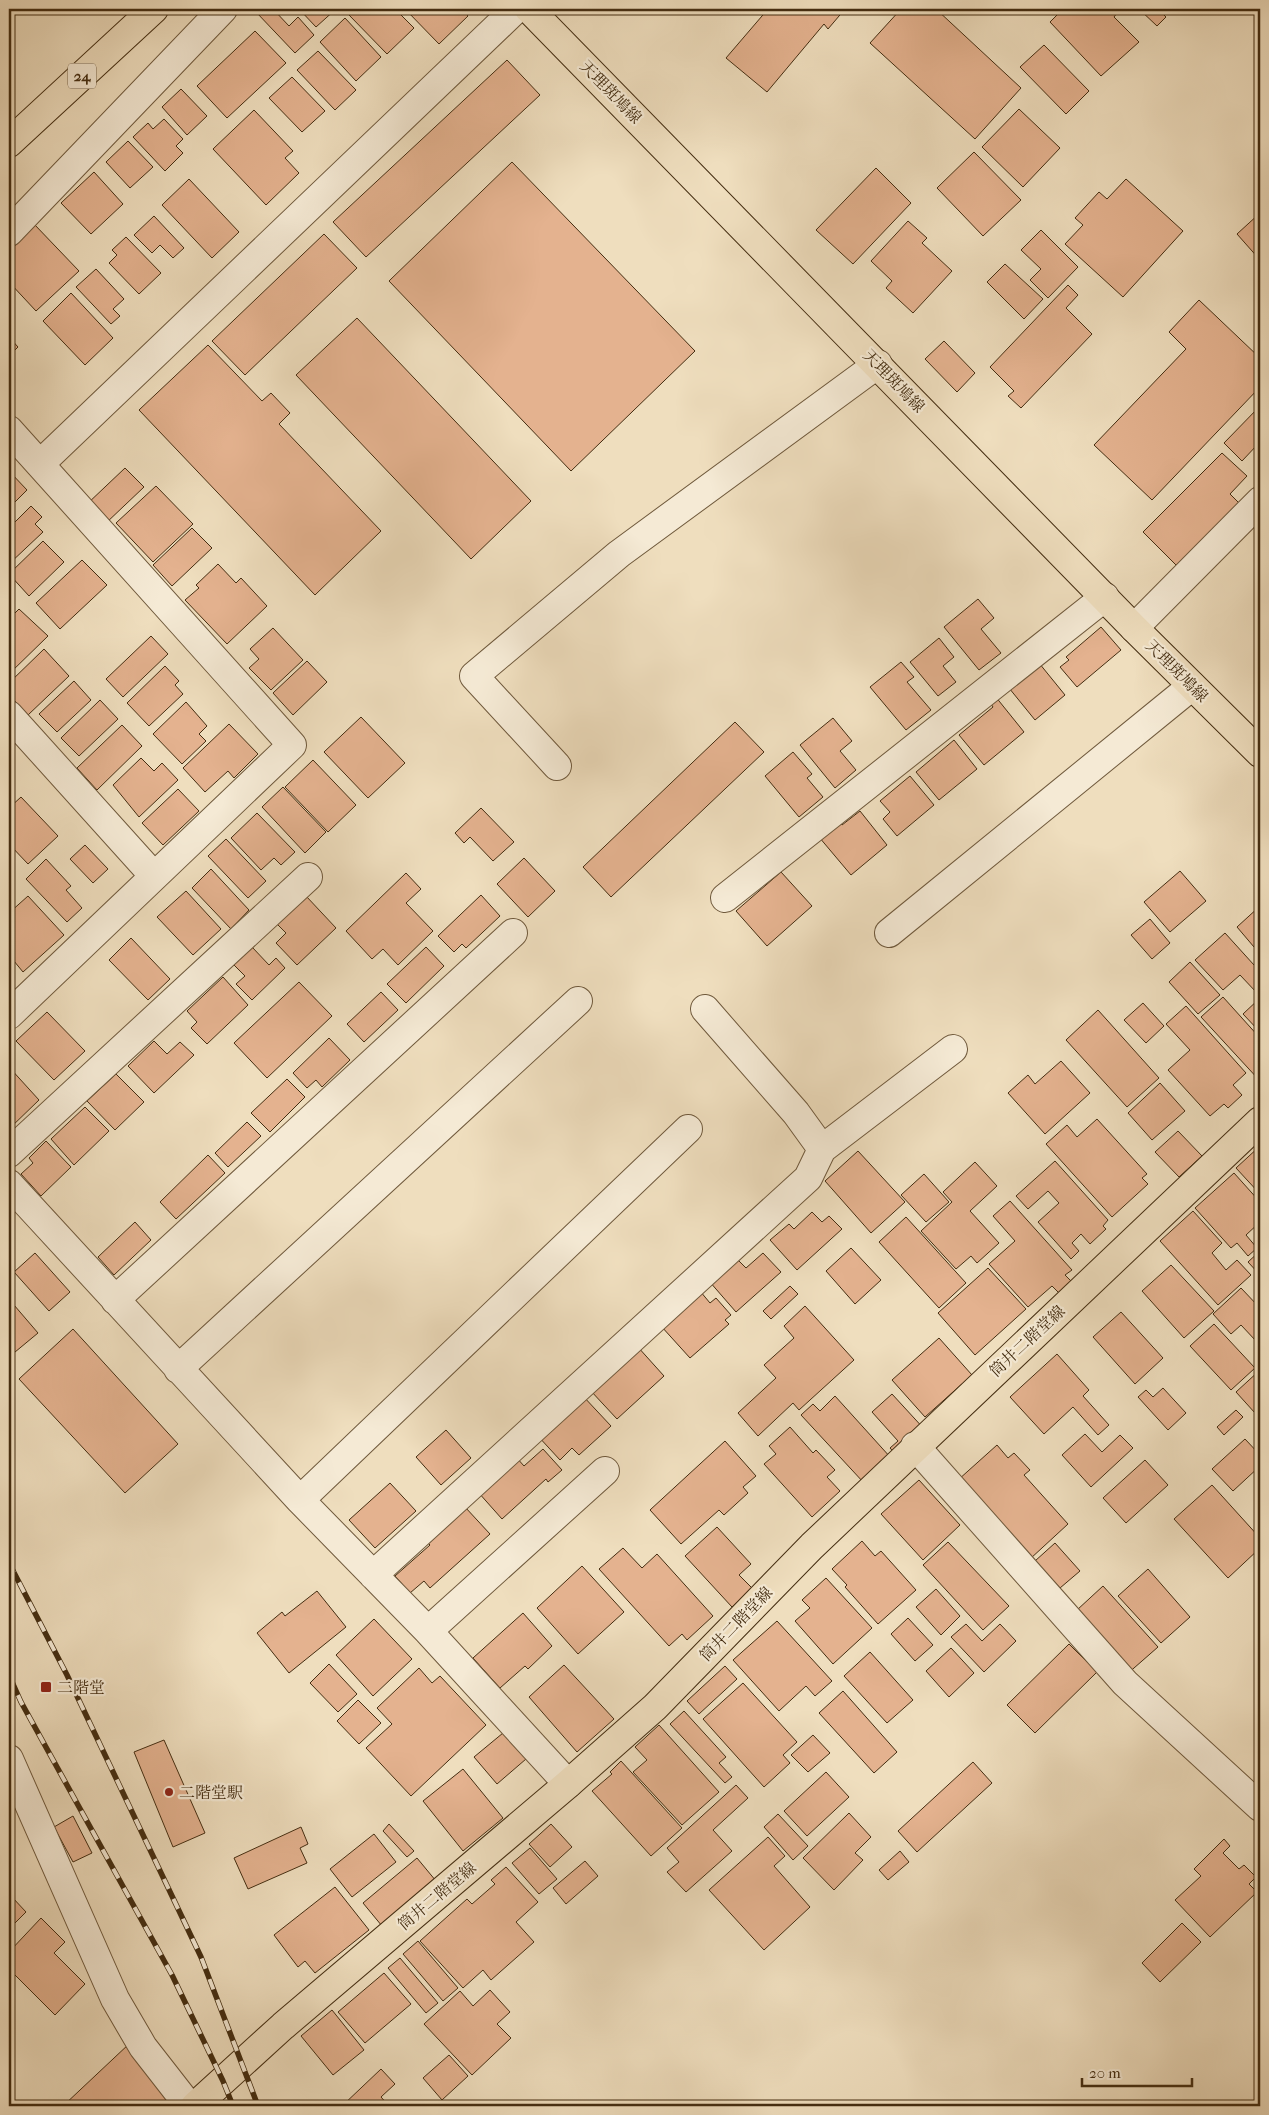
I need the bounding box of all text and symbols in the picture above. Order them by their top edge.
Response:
street label: 天理斑鳩線 [576,57,646,127]
road number: 24 [68,64,96,88]
street label: 天理斑鳩線 [859,346,929,416]
street label: 天理斑鳩線 [1142,636,1212,706]
street label: 筒井二階堂線 [985,1301,1069,1381]
street label: 筒井二階堂線 [696,1583,776,1665]
place label: 二階堂 [57,1678,105,1697]
marker: 二階堂 [39,1680,53,1694]
place label: 二階堂駅 [179,1783,243,1802]
marker: 二階堂駅 [163,1786,175,1798]
street label: 筒井二階堂線 [394,1858,480,1934]
scale bar [1082,2055,1192,2087]
text: 20 m [1089,2064,1121,2082]

